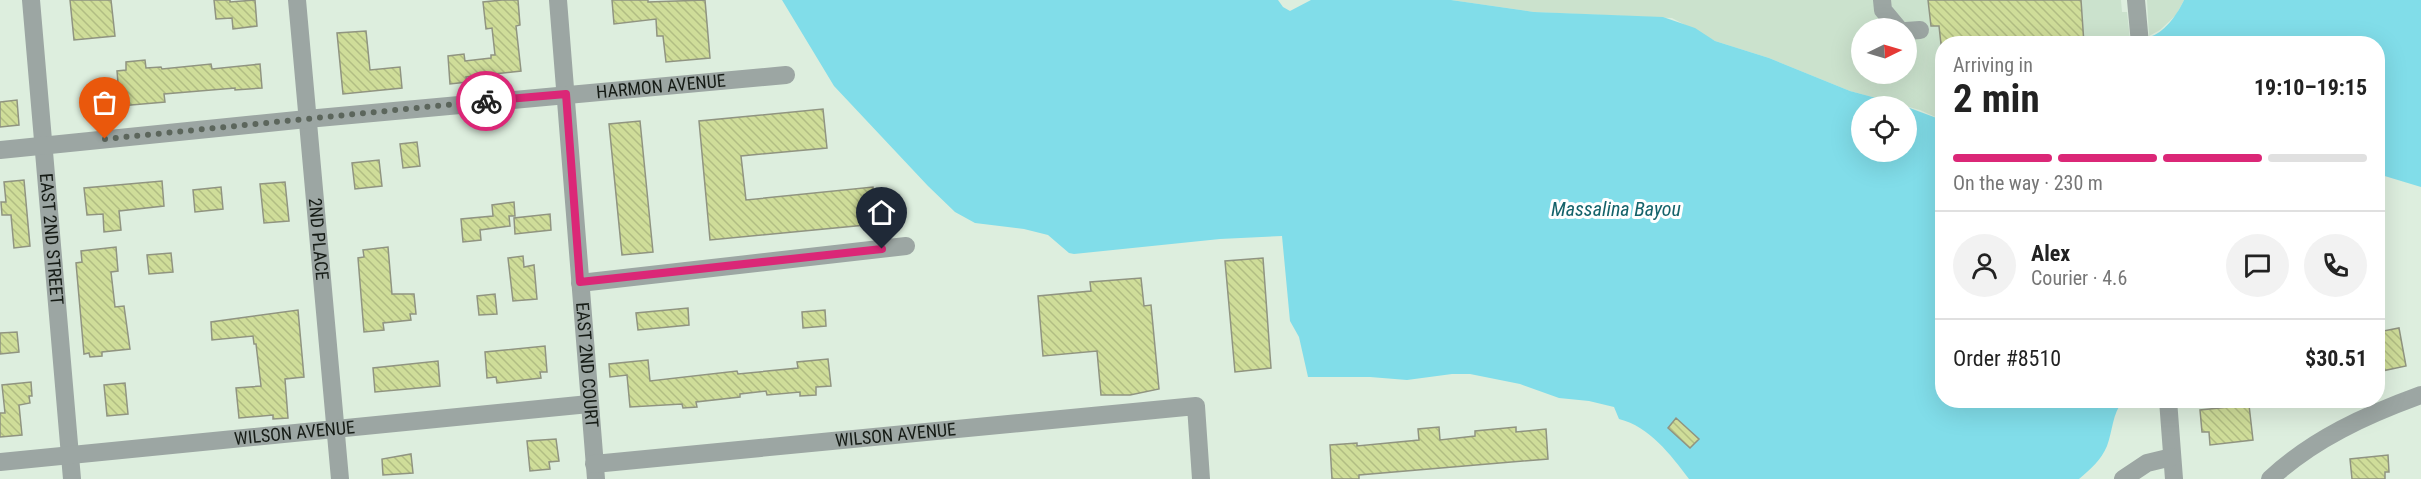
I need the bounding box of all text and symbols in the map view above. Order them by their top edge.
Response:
north arrow [1851,18,1917,84]
map controls [1851,18,1917,162]
text: Arriving in [1953,53,2033,77]
street label: HARMON AVENUE [595,70,727,102]
courier [456,71,516,131]
text: 19:10–19:15 [2254,75,2367,100]
text: 2 min [1953,76,2040,122]
pin [79,77,130,139]
icon: bike [470,85,503,118]
icon: bag [88,86,121,119]
button: locate [1851,96,1917,162]
text: On the way · 230 m [1953,171,2103,195]
street label: EAST 2ND STREET [36,172,68,306]
pin [856,187,907,249]
icon: home [865,196,898,229]
street label: 2ND PLACE [305,197,333,281]
water label: Massalina Bayou [1551,197,1681,221]
button: person [1953,234,2016,297]
button: chat [2226,234,2289,297]
button: phone [2304,234,2367,297]
text: Alex [2031,241,2070,266]
text: Courier · 4.6 [2031,266,2127,290]
street label: EAST 2ND COURT [572,301,603,428]
text: Order #8510 [1953,346,2061,371]
text: $30.51 [2305,346,2367,371]
street label: WILSON AVENUE [233,416,356,449]
street label: WILSON AVENUE [834,418,957,451]

